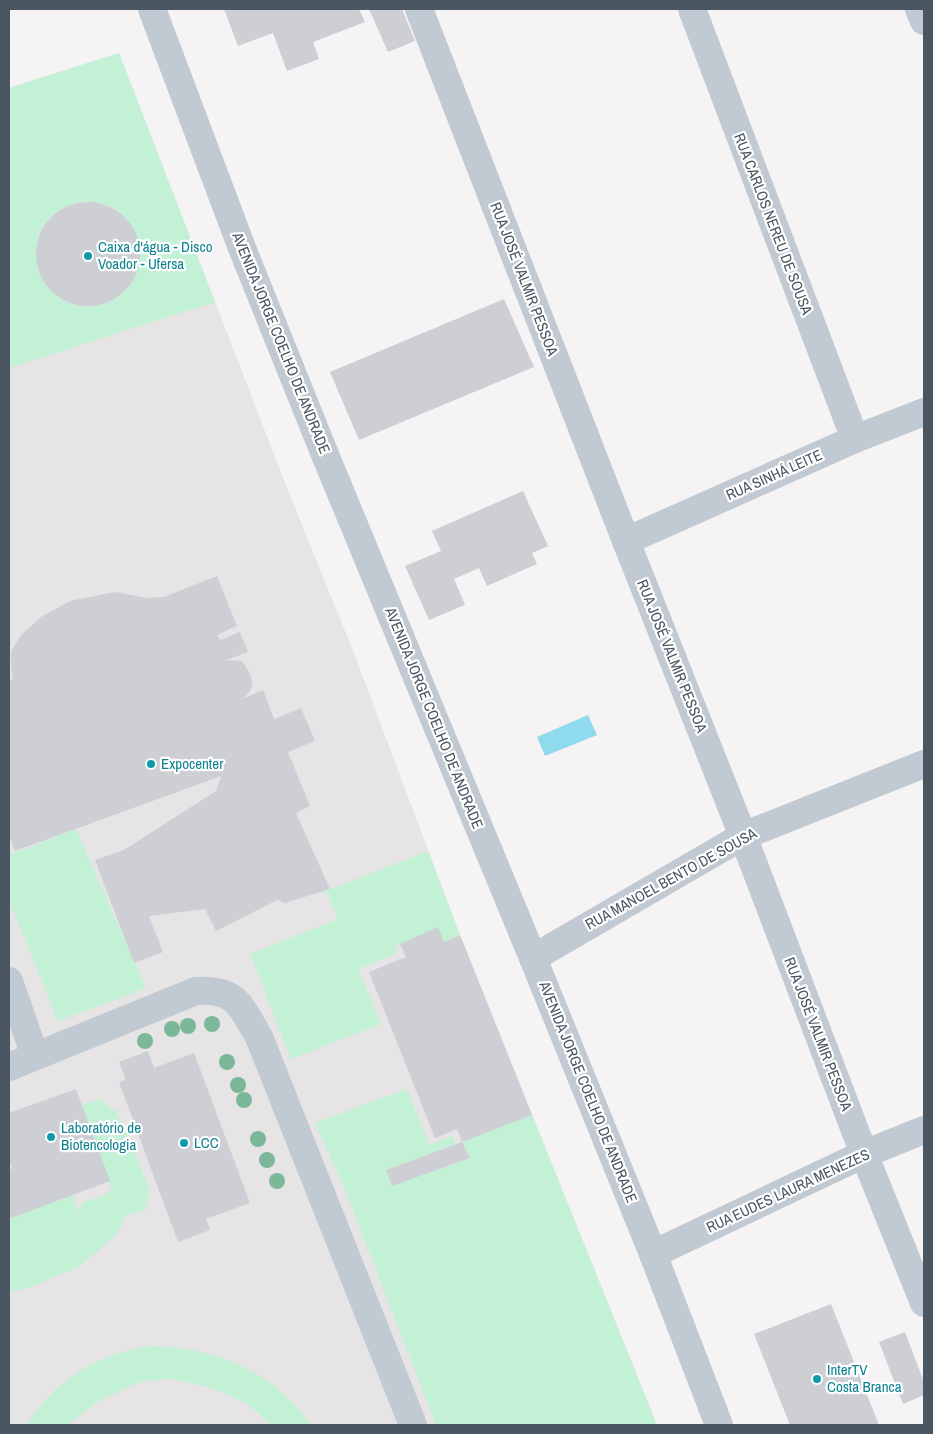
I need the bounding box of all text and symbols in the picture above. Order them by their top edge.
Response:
street label: RUA CARLOS NEREU DE SOUSA [729,130,818,318]
street label: RUA JOSÉ VALMIR PESSOA [485,199,564,359]
street label: AVENIDA JORGE COELHO DE ANDRADE [227,228,336,457]
place label: Caixa d'água - Disco Voador - Ufersa [98,236,213,274]
marker: Caixa d'água - Disco Voador - Ufersa [82,250,94,262]
street label: RUA SINHÁ LEITE [722,444,825,505]
street label: RUA JOSÉ VALMIR PESSOA [632,576,713,736]
street label: AVENIDA JORGE COELHO DE ANDRADE [380,603,489,832]
place label: Expocenter [161,753,223,774]
marker: Expocenter [145,758,157,770]
street label: RUA MANOEL BENTO DE SOUSA [581,822,761,934]
street label: RUA JOSÉ VALMIR PESSOA [779,954,858,1114]
street label: AVENIDA JORGE COELHO DE ANDRADE [534,977,643,1206]
place label: Laboratório de Biotencologia [61,1117,141,1155]
marker: Laboratório de Biotencologia [45,1131,57,1143]
place label: LCC [194,1132,219,1153]
marker: LCC [178,1137,190,1149]
street label: RUA EUDES LAURA MENEZES [703,1143,873,1238]
place label: InterTV Costa Branca [827,1359,902,1397]
marker: InterTV Costa Branca [811,1373,823,1385]

